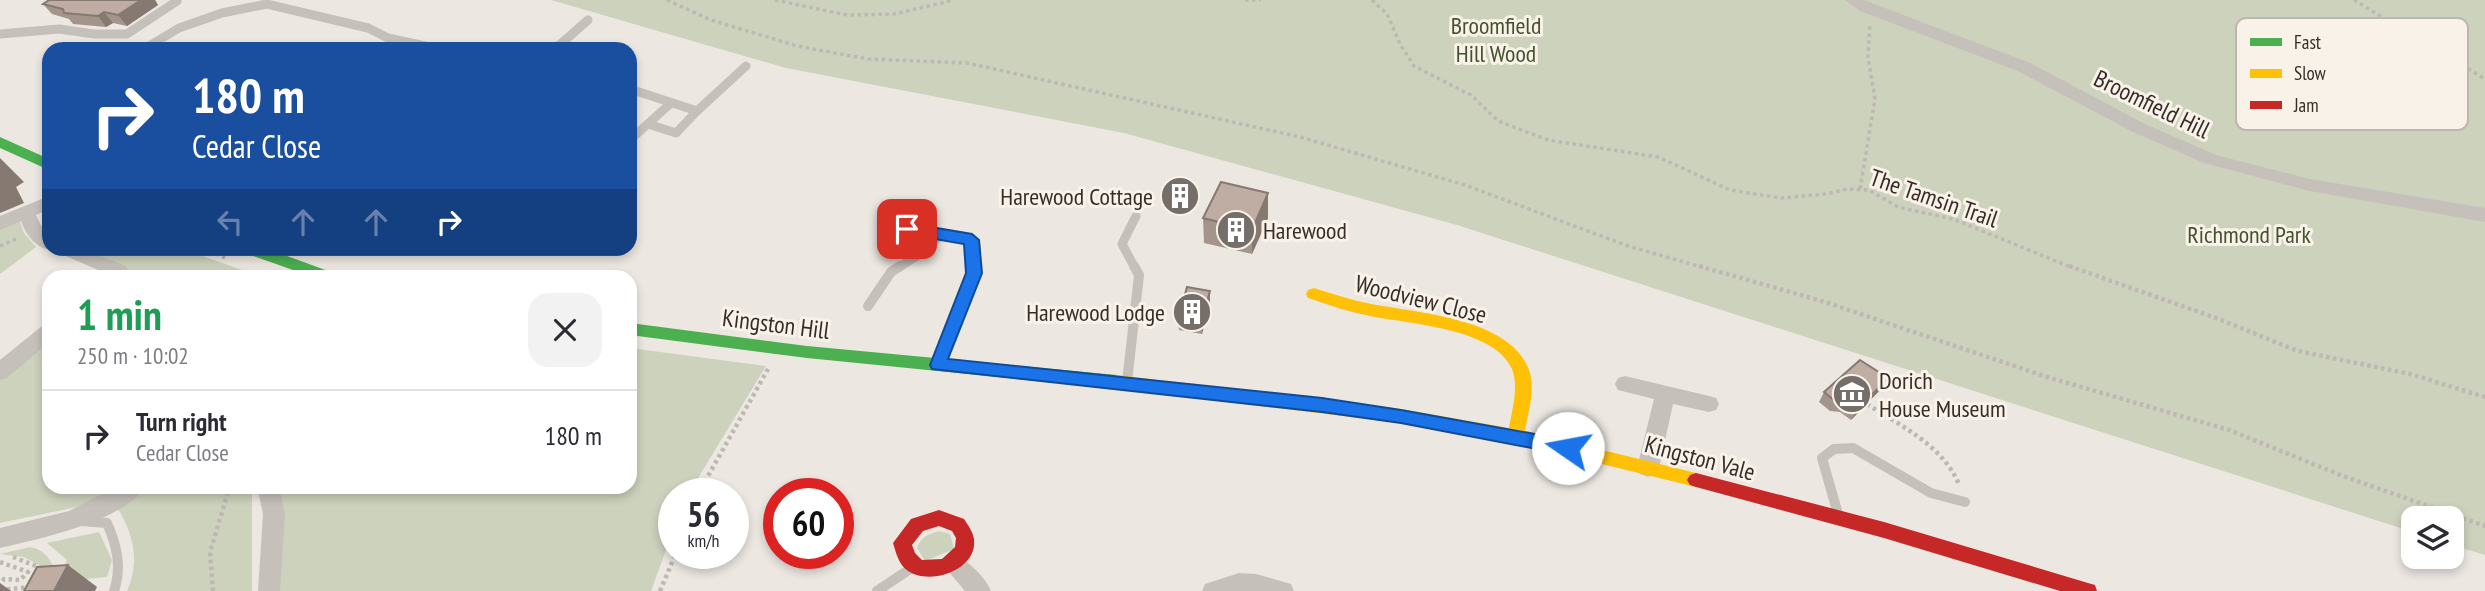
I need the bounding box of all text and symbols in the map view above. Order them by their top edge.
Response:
park label: Broomfield Hill Wood [1451,10,1541,69]
legend [2236,18,2468,130]
text: Fast [2294,30,2322,54]
text: Slow [2294,61,2327,85]
text: 180 m [192,63,305,127]
street label: Broomfield Hill [2089,63,2215,146]
icon: right [77,70,168,161]
text: Jam [2293,93,2319,117]
text: Cedar Close [192,125,321,167]
street label: The Tamsin Trail [1866,162,2003,235]
building icon: Harewood Cottage [1159,175,1201,217]
place label: Harewood Cottage [1000,181,1153,212]
pin [877,199,937,259]
icon: left [211,203,249,241]
icon: ahead [284,203,322,241]
icon: ahead [357,203,395,241]
icon: right [430,203,468,241]
building icon: Harewood [1215,209,1257,251]
icon: arrive [888,210,926,248]
place label: Harewood [1263,215,1347,246]
park label: Richmond Park [2187,219,2311,250]
street label: Woodview Close [1352,268,1490,330]
text: 1 min [77,287,162,342]
building icon: Harewood Lodge [1171,291,1213,333]
button: close [528,293,602,367]
place label: Harewood Lodge [1026,297,1165,328]
street label: Kingston Hill [721,302,832,346]
text: 250 m · 10:02 [77,341,189,370]
place label: Dorich House Museum [1879,365,2006,424]
museum icon: Dorich House Museum [1831,373,1873,415]
text: Turn right [136,405,227,438]
position arrow [1531,411,1605,485]
icon: right [77,417,115,455]
text: 180 m [544,419,602,452]
street label: Kingston Vale [1641,428,1759,488]
text: Cedar Close [136,438,229,467]
speed limit sign: 60 [763,478,854,569]
text: 56 [687,491,720,537]
map controls [2401,506,2464,569]
button: layers [2401,506,2464,569]
text: km/h [688,529,719,552]

